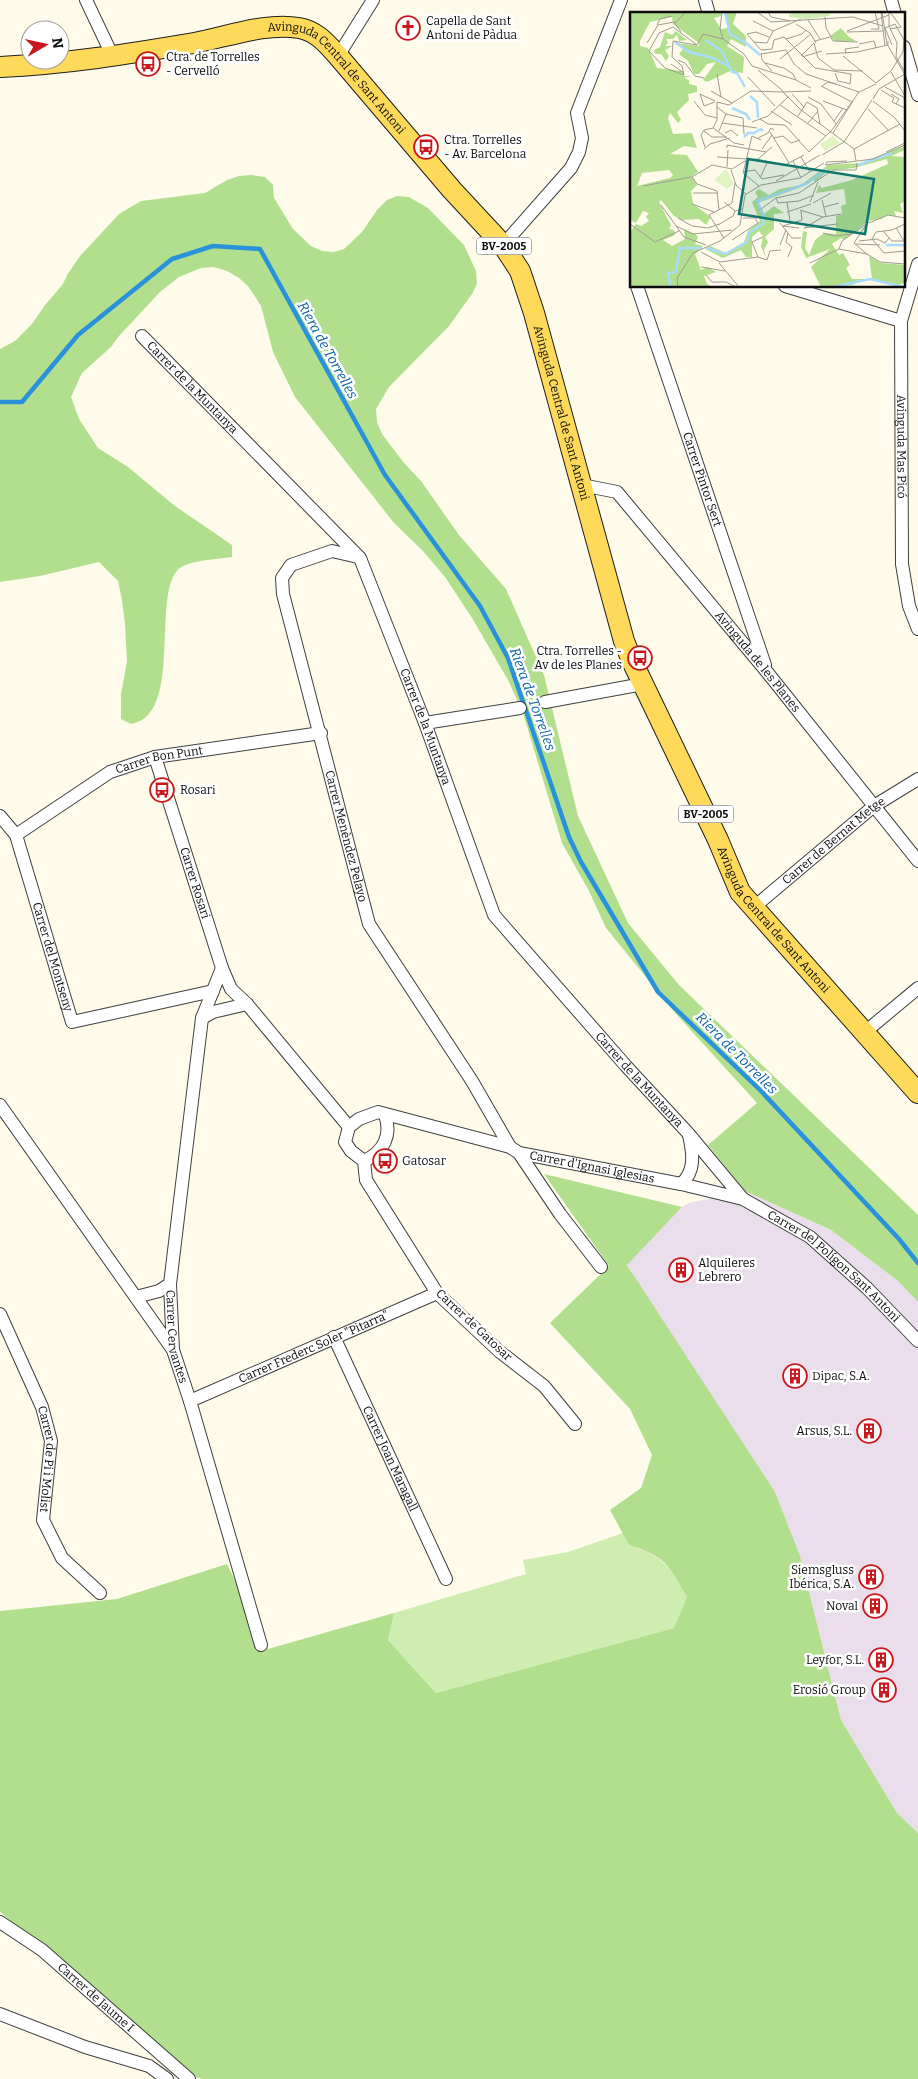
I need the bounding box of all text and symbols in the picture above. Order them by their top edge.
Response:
inset map [630,12,906,288]
place label: Capella de Sant Antoni de Pàdua [426,14,518,42]
church icon: Capella de Sant Antoni de Pàdua [395,15,421,41]
north arrow [20,20,70,70]
street label: Avinguda Central de Sant Antoni [267,20,408,137]
text: N [48,36,67,50]
place label: Ctra. de Torrelles - Cervelló [166,50,260,78]
bus stop icon: Ctra. de Torrelles - Cervelló [135,51,161,77]
place label: Ctra. Torrelles - Av. Barcelona [444,133,527,161]
bus stop icon: Ctra. Torrelles - Av. Barcelona [413,134,439,160]
road number: BV-2005 [476,238,532,255]
water label: Riera de Torrelles [294,299,362,402]
street label: Avinguda Central de Sant Antoni [531,324,592,502]
street label: Carrer de la Muntanya [144,338,241,437]
street label: Avinguda Mas Picó [894,394,909,499]
street label: Carrer Pintor Sert [680,430,725,529]
street label: Avinguda de les Planes [712,608,803,715]
place label: Ctra. Torrelles - Av de les Planes [534,644,622,672]
water label: Riera de Torrelles [506,645,559,753]
bus stop icon: Ctra. Torrelles - Av de les Planes [627,645,653,671]
street label: Carrer de la Muntanya [397,666,454,787]
street label: Carrer Bon Punt [114,743,204,777]
street label: Carrer Menèndez Pelayo [322,769,370,903]
bus stop icon: Rosari [149,777,175,803]
place label: Rosari [180,783,216,797]
street label: Carrer de Bernat Metge [779,794,887,887]
road number: BV-2005 [678,806,734,822]
street label: Avinguda Central de Sant Antoni [715,844,833,996]
street label: Carrer Rosari [177,845,213,921]
street label: Carrer del Montseny [30,901,76,1014]
water label: Riera de Torrelles [692,1009,781,1098]
street label: Carrer de la Muntanya [593,1029,686,1130]
bus stop icon: Gatosar [372,1148,398,1174]
street label: Carrer d'Ignasi Iglesias [528,1148,656,1186]
place label: Gatosar [402,1154,447,1168]
street label: Carrer del Polígon Sant Antoni [765,1207,903,1325]
place label: Alquileres Lebrero [698,1256,755,1284]
building icon: Alquileres Lebrero [668,1257,694,1283]
street label: Carrer de Gatosar [433,1286,515,1364]
street label: Carrer Cervantes [163,1290,191,1385]
street label: Carrer Frederc Soler "Pitarra" [236,1308,391,1386]
building icon: Dipac, S.A. [782,1363,808,1389]
place label: Dipac, S.A. [812,1369,870,1383]
street label: Carrer de Pi i Molist [35,1404,58,1514]
street label: Carrer Joan Maragall [360,1404,421,1514]
building icon: Arsus, S.L. [856,1418,882,1444]
place label: Arsus, S.L. [796,1424,852,1438]
place label: Siemsgluss Ibérica, S.A. [789,1563,854,1591]
building icon: Siemsgluss Ibérica, S.A. [858,1564,884,1590]
building icon: Noval [862,1593,888,1619]
place label: Noval [826,1599,859,1613]
building icon: Leyfor, S.L. [868,1647,894,1673]
place label: Leyfor, S.L. [806,1653,864,1667]
building icon: Erosió Group [871,1677,897,1703]
place label: Erosió Group [793,1683,866,1697]
street label: Carrer de Jaume I [55,1960,137,2034]

